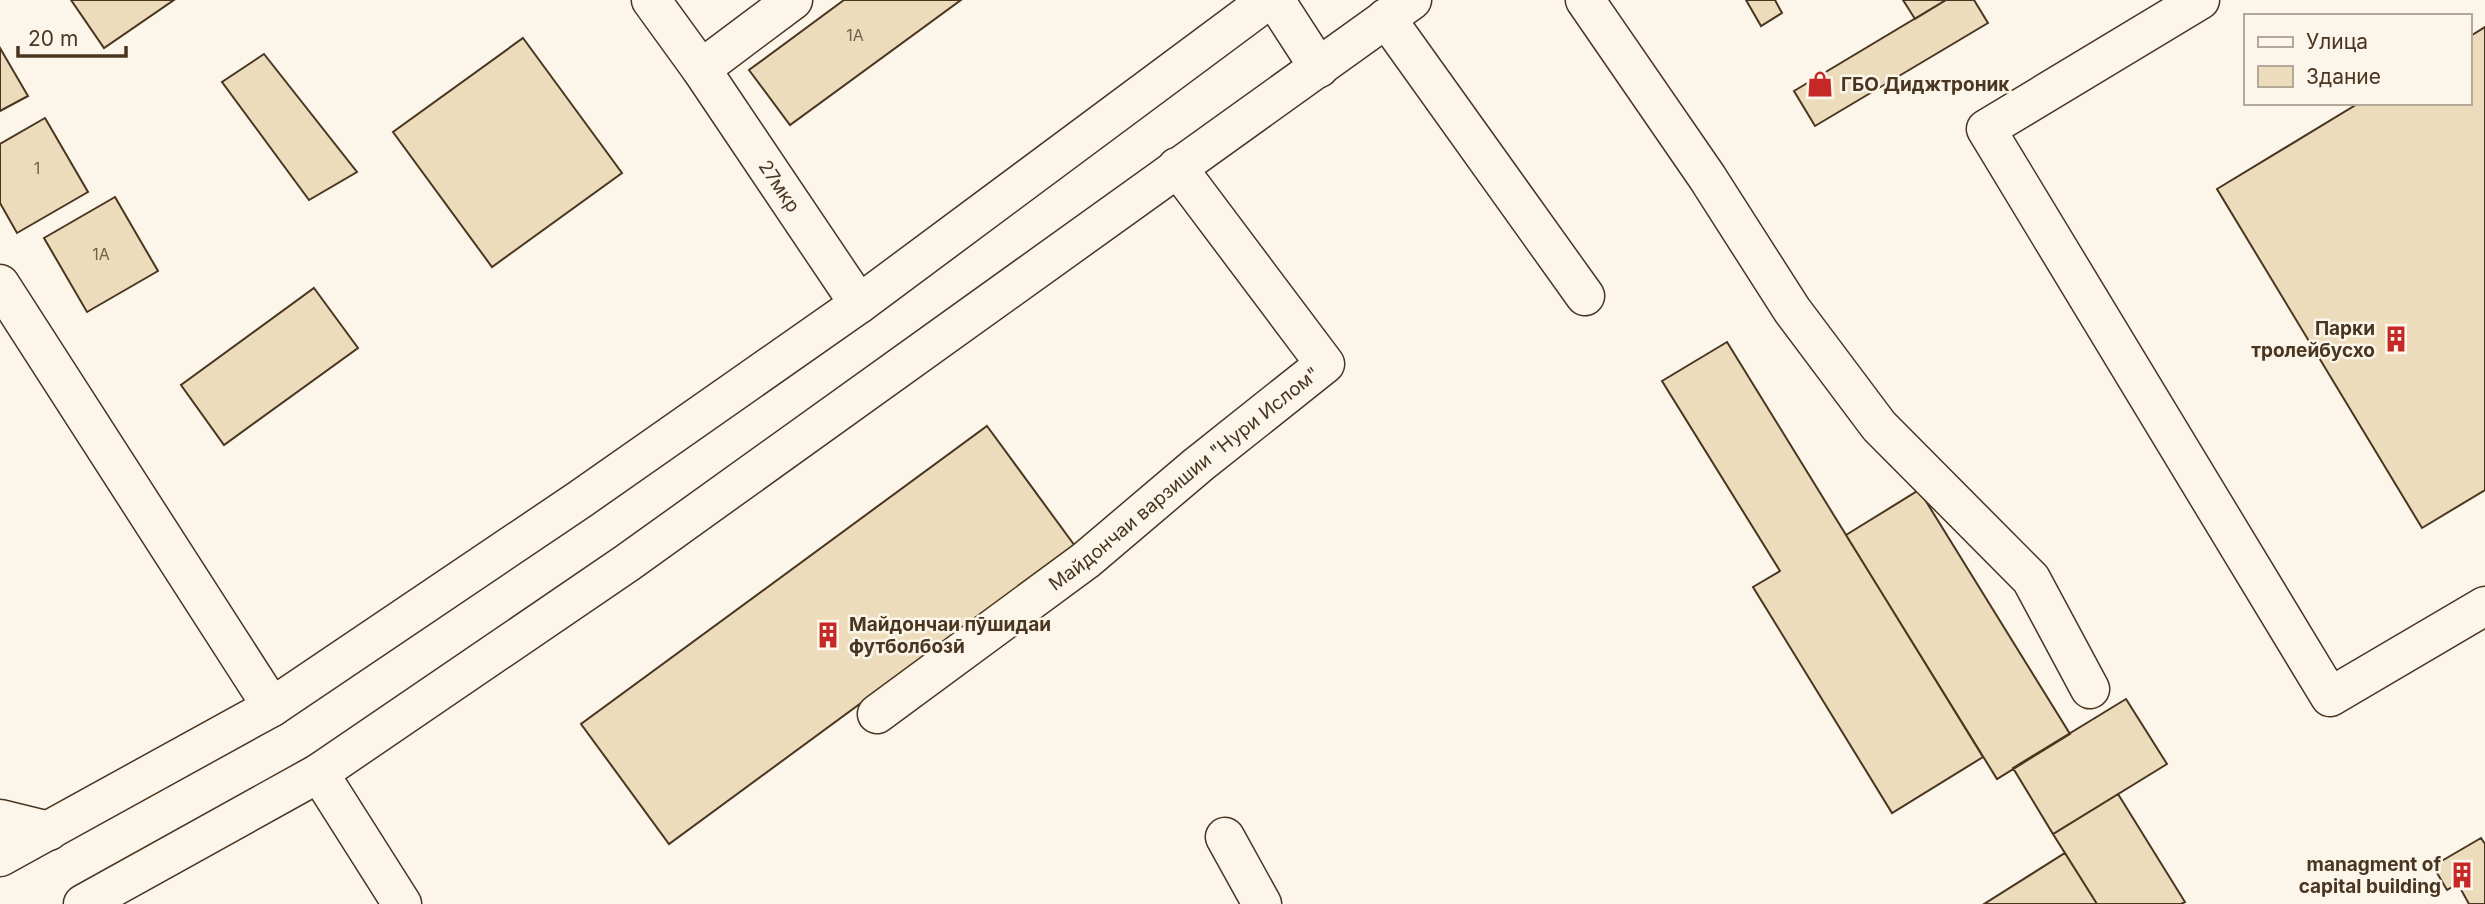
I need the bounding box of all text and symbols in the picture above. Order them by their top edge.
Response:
scale bar [18,14,126,58]
legend [2244,14,2471,105]
house number: 1А [846,25,864,45]
text: 20 m [28,26,78,51]
text: Улица [2306,29,2368,54]
text: Здание [2306,64,2381,89]
shop icon: ГБО Диджтроник [1805,69,1835,99]
place label: ГБО Диджтроник [1841,73,2009,96]
street label: 27мкр [754,156,805,217]
house number: 1 [34,158,40,178]
house number: 1А [92,244,110,264]
place label: Парки тролейбусхо [2251,317,2375,362]
building icon: Парки тролейбусхо [2381,324,2411,354]
street label: Майдончаи варзишии "Нури Ислом" [1044,362,1324,596]
place label: Майдончаи пӯшидаи футболбозӣ [849,613,1051,658]
building icon: Майдончаи пӯшидаи футболбозӣ [813,620,843,650]
place label: managment of capital building [2299,853,2441,898]
building icon: managment of capital building [2447,860,2477,890]

